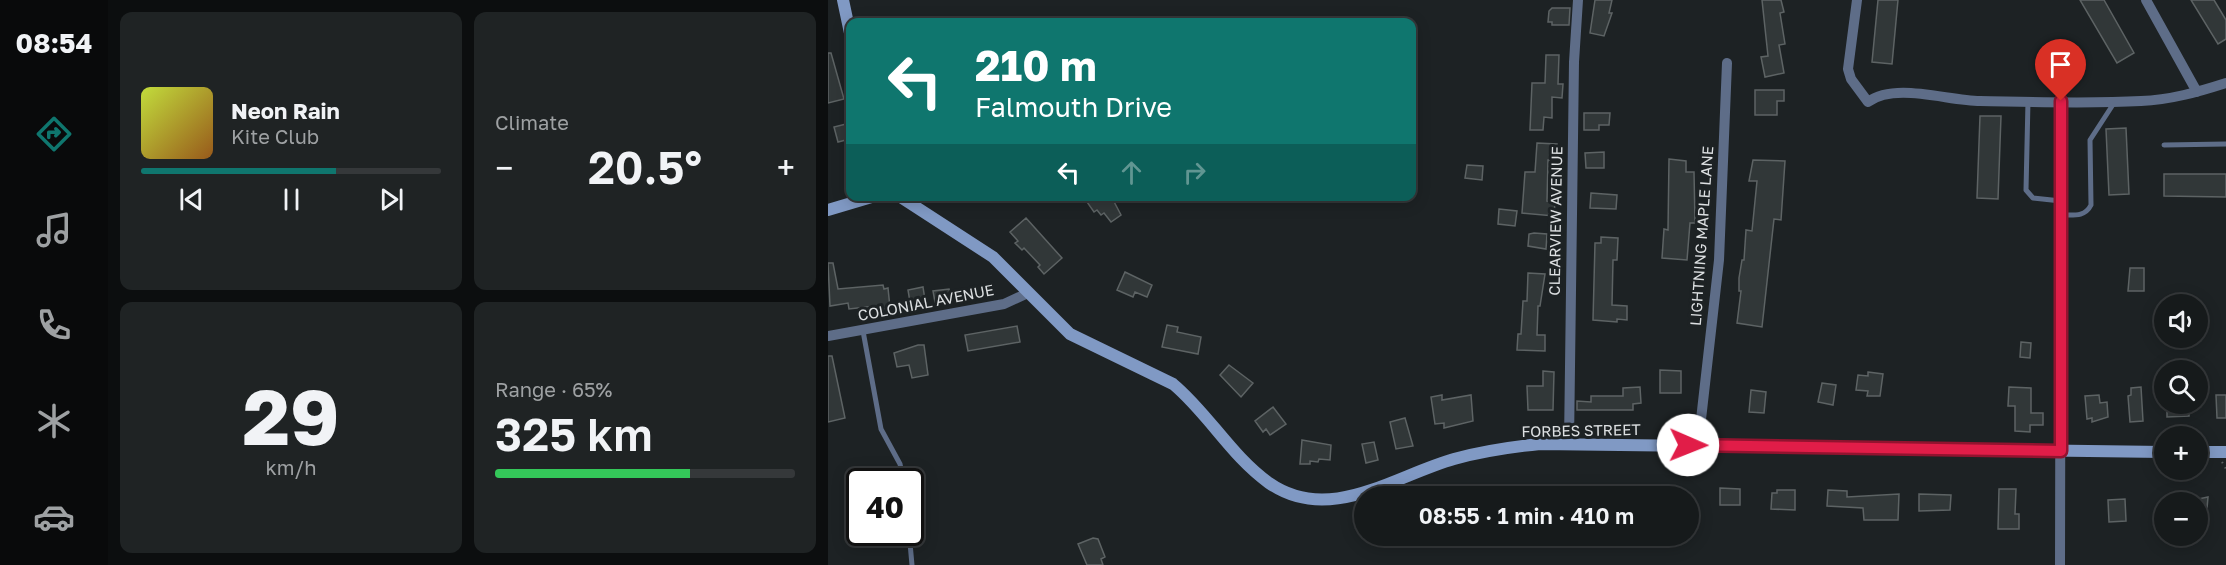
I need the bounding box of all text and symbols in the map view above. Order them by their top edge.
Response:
text: 08:54 [16,27,92,59]
pin [2035,39,2086,101]
text: 210 m [975,40,1097,90]
icon: left [876,42,954,120]
icon: arrive [2044,48,2077,81]
text: Falmouth Drive [975,91,1172,123]
text: Neon Rain [231,97,340,124]
text: Climate [495,110,569,134]
icon: directions [33,113,75,155]
text: Kite Club [231,124,319,148]
text: 20.5° [588,140,702,194]
street label: LIGHTNING MAPLE LANE [1686,145,1716,326]
street label: CLEARVIEW AVENUE [1545,146,1565,296]
text: − [495,148,513,187]
text: + [777,148,795,187]
icon: left [1052,156,1085,189]
icon: ahead [1115,156,1148,189]
icon: right [1178,156,1211,189]
icon: previous [175,183,208,216]
icon: pause [275,183,308,216]
icon: next [375,183,408,216]
icon: music [33,209,75,251]
street label: COLONIAL AVENUE [856,280,995,324]
map controls [2154,294,2208,546]
button: sound [2154,294,2208,348]
icon: phone [33,304,75,346]
button: search [2154,360,2208,414]
text: 29 [242,369,340,462]
text: Range · 65% [495,377,612,401]
icon: climate [33,400,75,442]
text: 325 km [495,407,653,461]
position arrow [1656,413,1720,477]
street label: FORBES STREET [1521,420,1641,440]
button: + [2154,426,2208,480]
text: km/h [266,455,316,479]
speed limit sign: 40 [846,468,924,546]
button: − [2154,492,2208,546]
icon: car [33,496,75,538]
text: 08:55 · 1 min · 410 m [1419,502,1634,529]

